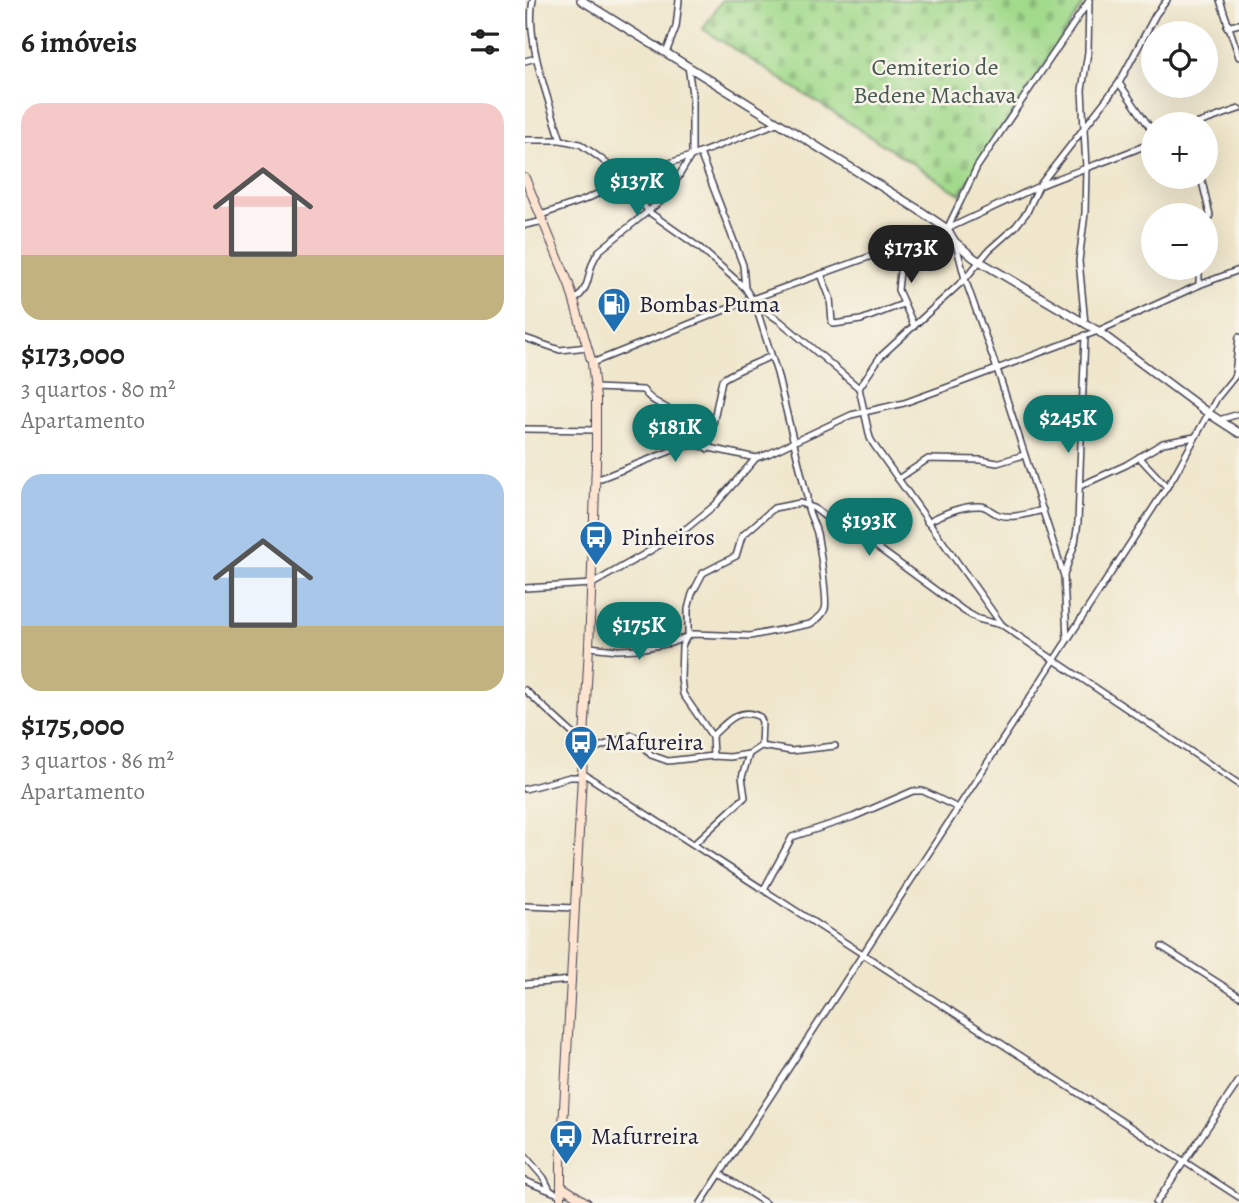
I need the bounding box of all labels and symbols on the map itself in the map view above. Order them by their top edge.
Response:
park label: Cemiterio de Bedene Machava [853,51,1018,111]
pin: $137K [588,158,686,218]
pin: $173K [862,226,960,285]
fuel station icon: Bombas Puma [595,285,633,334]
place label: Bombas Puma [639,288,781,320]
pin: $245K [1019,396,1117,455]
pin: $181K [626,405,724,464]
pin: $193K [820,498,918,558]
bus stop icon: Pinheiros [577,518,615,567]
place label: Pinheiros [621,521,715,553]
pin: $175K [590,602,688,662]
bus stop icon: Mafureira [562,723,600,772]
place label: Mafureira [605,726,705,758]
bus stop icon: Mafurreira [547,1117,585,1166]
place label: Mafurreira [591,1120,700,1152]

